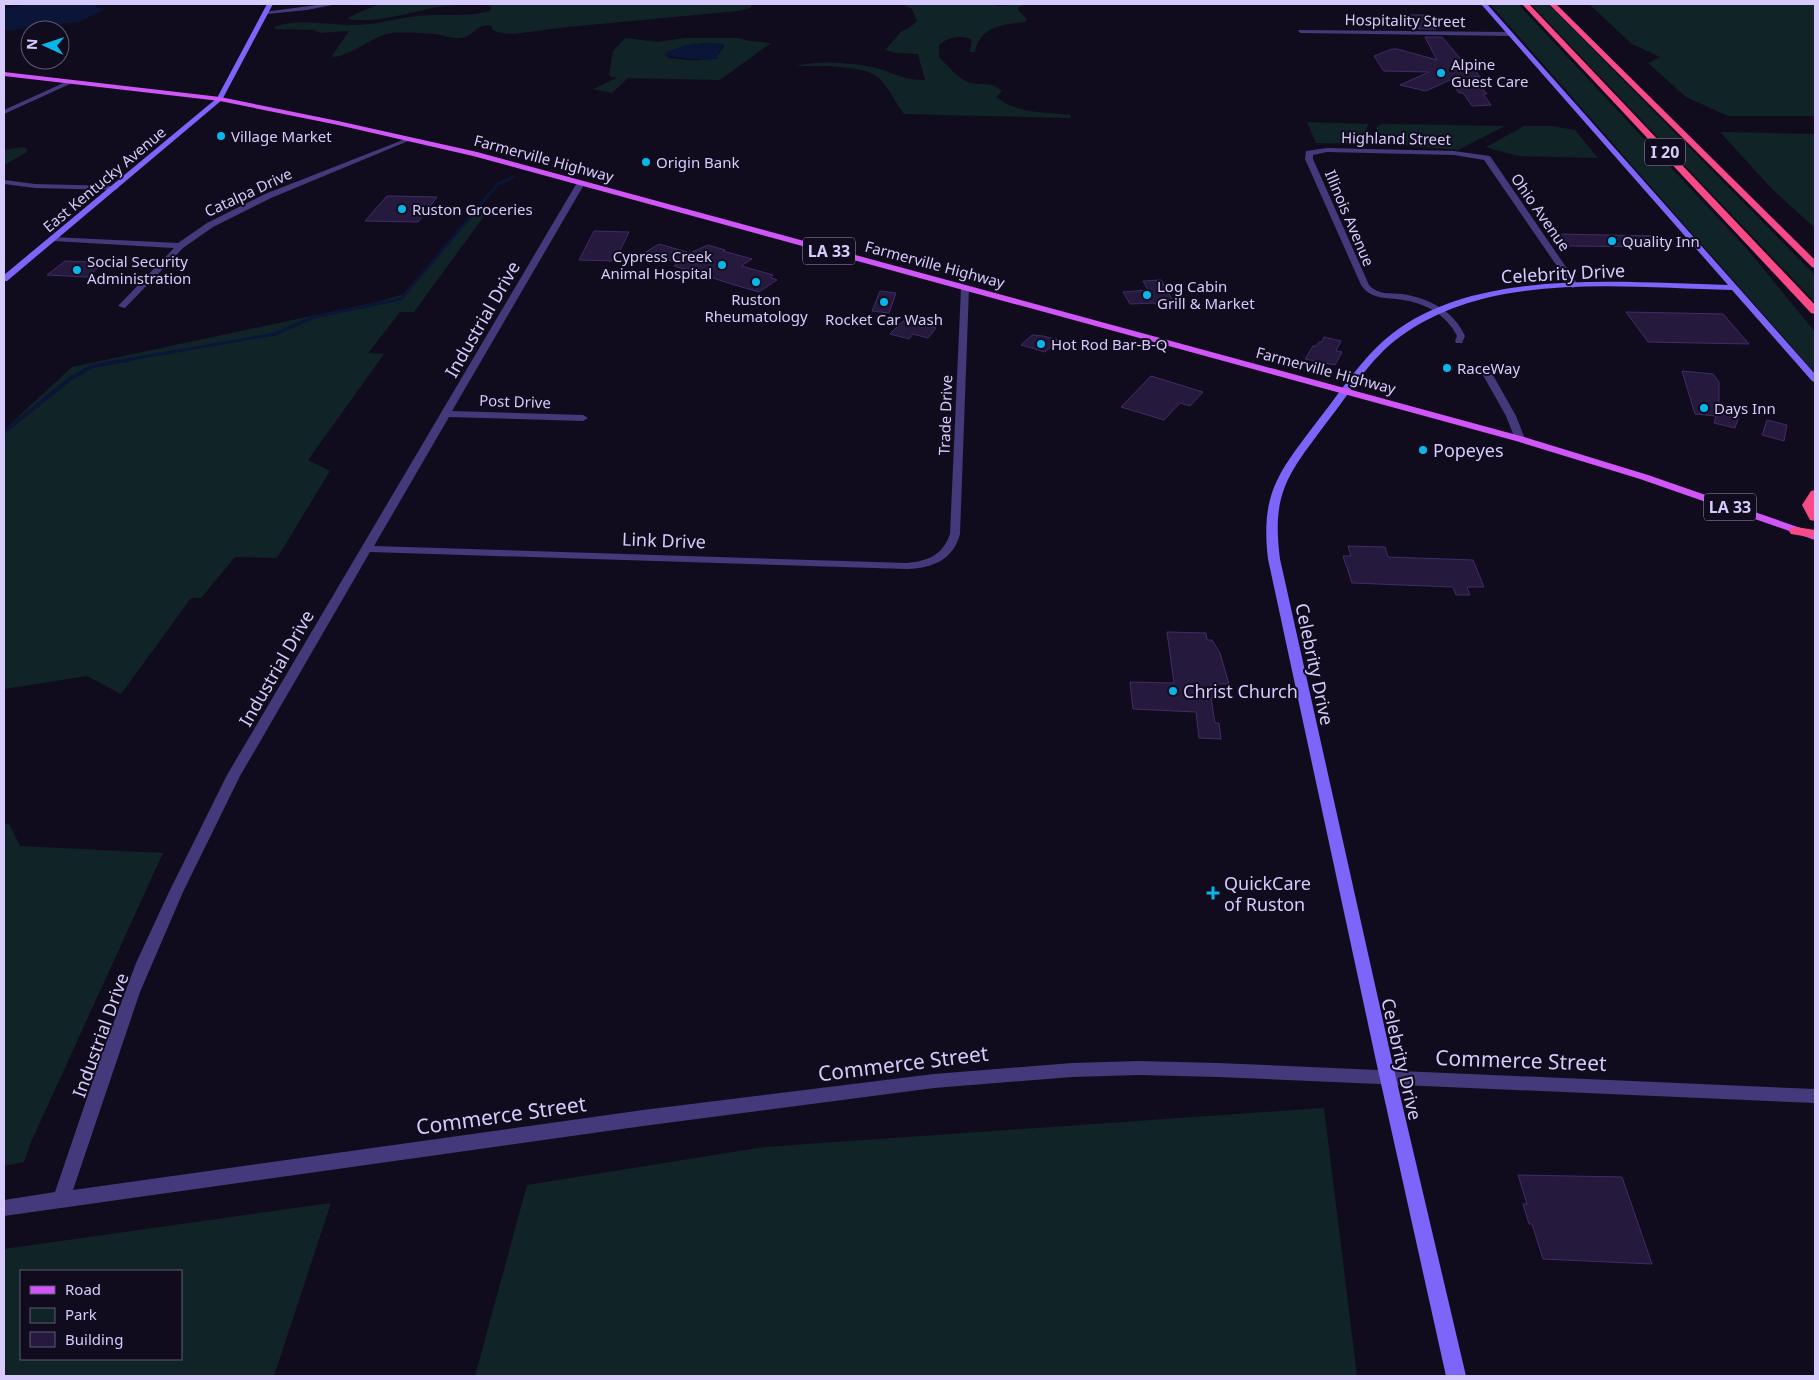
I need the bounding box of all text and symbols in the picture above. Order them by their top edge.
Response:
street label: Hospitality Street [1344,9,1466,31]
north arrow [20,20,70,70]
text: N [22,38,41,50]
place label: Alpine Guest Care [1451,54,1528,91]
marker: Alpine Guest Care [1435,67,1447,79]
street label: East Kentucky Avenue [38,122,170,236]
place label: Village Market [231,126,332,146]
street label: Highland Street [1341,127,1452,149]
marker: Village Market [215,130,227,142]
street label: Farmerville Highway [472,130,616,186]
road number: I 20 [1645,138,1685,166]
place label: Origin Bank [656,152,740,172]
marker: Origin Bank [640,156,652,168]
street label: Catalpa Drive [201,163,295,221]
street label: Illinois Avenue [1321,167,1379,269]
street label: Ohio Avenue [1507,169,1575,255]
place label: Ruston Groceries [412,199,533,219]
marker: Ruston Groceries [396,203,408,215]
place label: Quality Inn [1622,231,1700,251]
marker: Quality Inn [1606,235,1618,247]
street label: Farmerville Highway [863,236,1007,292]
road number: LA 33 [803,238,855,264]
place label: Cypress Creek Animal Hospital [601,246,712,283]
place label: Social Security Administration [87,251,191,288]
street label: Industrial Drive [439,256,525,382]
street label: Celebrity Drive [1500,258,1626,288]
marker: Cypress Creek Animal Hospital [716,259,728,271]
marker: Social Security Administration [71,264,83,276]
marker: Ruston Rheumatology [750,276,762,288]
place label: Log Cabin Grill & Market [1157,276,1255,313]
place label: Ruston Rheumatology [704,289,808,326]
marker: Log Cabin Grill & Market [1141,289,1153,301]
marker: Rocket Car Wash [878,296,890,308]
place label: Rocket Car Wash [825,309,943,329]
place label: Hot Rod Bar-B-Q [1051,334,1168,354]
marker: Hot Rod Bar-B-Q [1035,338,1047,350]
street label: Farmerville Highway [1254,342,1398,398]
place label: RaceWay [1457,358,1520,378]
marker: RaceWay [1441,362,1453,374]
street label: Trade Drive [934,374,956,456]
street label: Post Drive [479,390,551,412]
place label: Days Inn [1714,398,1776,418]
marker: Days Inn [1698,402,1710,414]
place label: Popeyes [1433,438,1504,462]
marker: Popeyes [1417,444,1429,456]
road number: LA 33 [1704,494,1756,520]
street label: Link Drive [622,527,706,553]
street label: Celebrity Drive [1290,601,1340,727]
street label: Industrial Drive [233,605,319,731]
place label: Christ Church [1183,679,1298,703]
marker: Christ Church [1167,685,1179,697]
place label: QuickCare of Ruston [1224,871,1311,916]
marker: QuickCare of Ruston [1206,886,1220,900]
street label: Industrial Drive [66,970,134,1100]
street label: Celebrity Drive [1376,996,1428,1122]
street label: Commerce Street [816,1039,990,1087]
street label: Commerce Street [1435,1043,1608,1077]
street label: Commerce Street [414,1089,588,1141]
legend [20,1270,182,1360]
text: Road [65,1279,101,1299]
text: Park [65,1304,97,1324]
text: Building [65,1329,123,1349]

